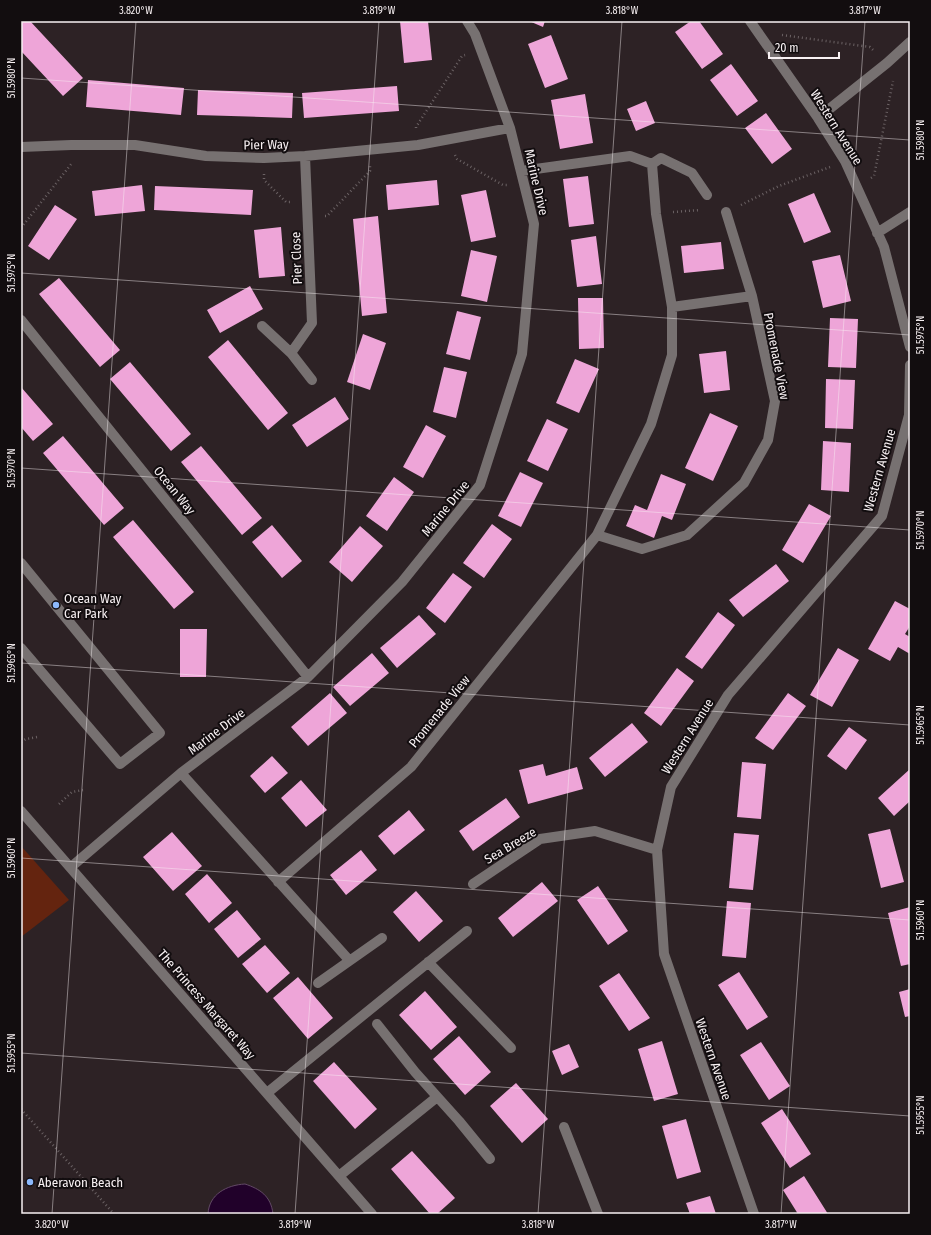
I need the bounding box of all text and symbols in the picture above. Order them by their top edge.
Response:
text: 3.820°W [119,5,153,17]
text: 3.819°W [363,5,396,17]
text: 3.818°W [606,5,639,17]
text: 3.817°W [849,5,881,17]
scale bar [769,34,839,60]
text: 20 m [775,41,799,55]
text: 51.5980°N [6,58,18,98]
street label: Western Avenue [808,87,866,168]
text: 51.5980°N [915,120,927,160]
street label: Pier Way [243,137,289,152]
street label: Marine Drive [522,148,551,217]
street label: Pier Close [288,231,305,285]
text: 51.5975°N [6,254,18,292]
street label: Promenade View [761,311,792,401]
text: 51.5975°N [915,316,927,354]
street label: Western Avenue [860,427,898,513]
text: 51.5970°N [6,448,18,488]
street label: Ocean Way [151,463,199,517]
street label: Marine Drive [418,477,472,539]
text: 51.5970°N [915,510,927,550]
place label: Ocean Way Car Park [64,591,122,621]
marker: Ocean Way Car Park [51,600,61,610]
text: 51.5965°N [6,643,18,683]
street label: Promenade View [406,672,473,750]
street label: Western Avenue [658,696,716,777]
street label: Marine Drive [185,705,248,758]
text: 51.5965°N [915,705,927,745]
street label: Sea Breeze [482,824,539,867]
text: 51.5960°N [6,838,18,878]
text: 51.5960°N [915,900,927,940]
street label: The Princess Margaret Way [155,946,259,1063]
street label: Western Avenue [693,1016,735,1102]
text: 51.5955°N [6,1033,18,1073]
text: 51.5955°N [915,1095,927,1135]
place label: Aberavon Beach [38,1175,123,1190]
marker: Aberavon Beach [25,1177,35,1187]
text: 3.820°W [35,1219,69,1231]
text: 3.819°W [279,1219,312,1231]
text: 3.818°W [522,1219,555,1231]
text: 3.817°W [765,1219,797,1231]

